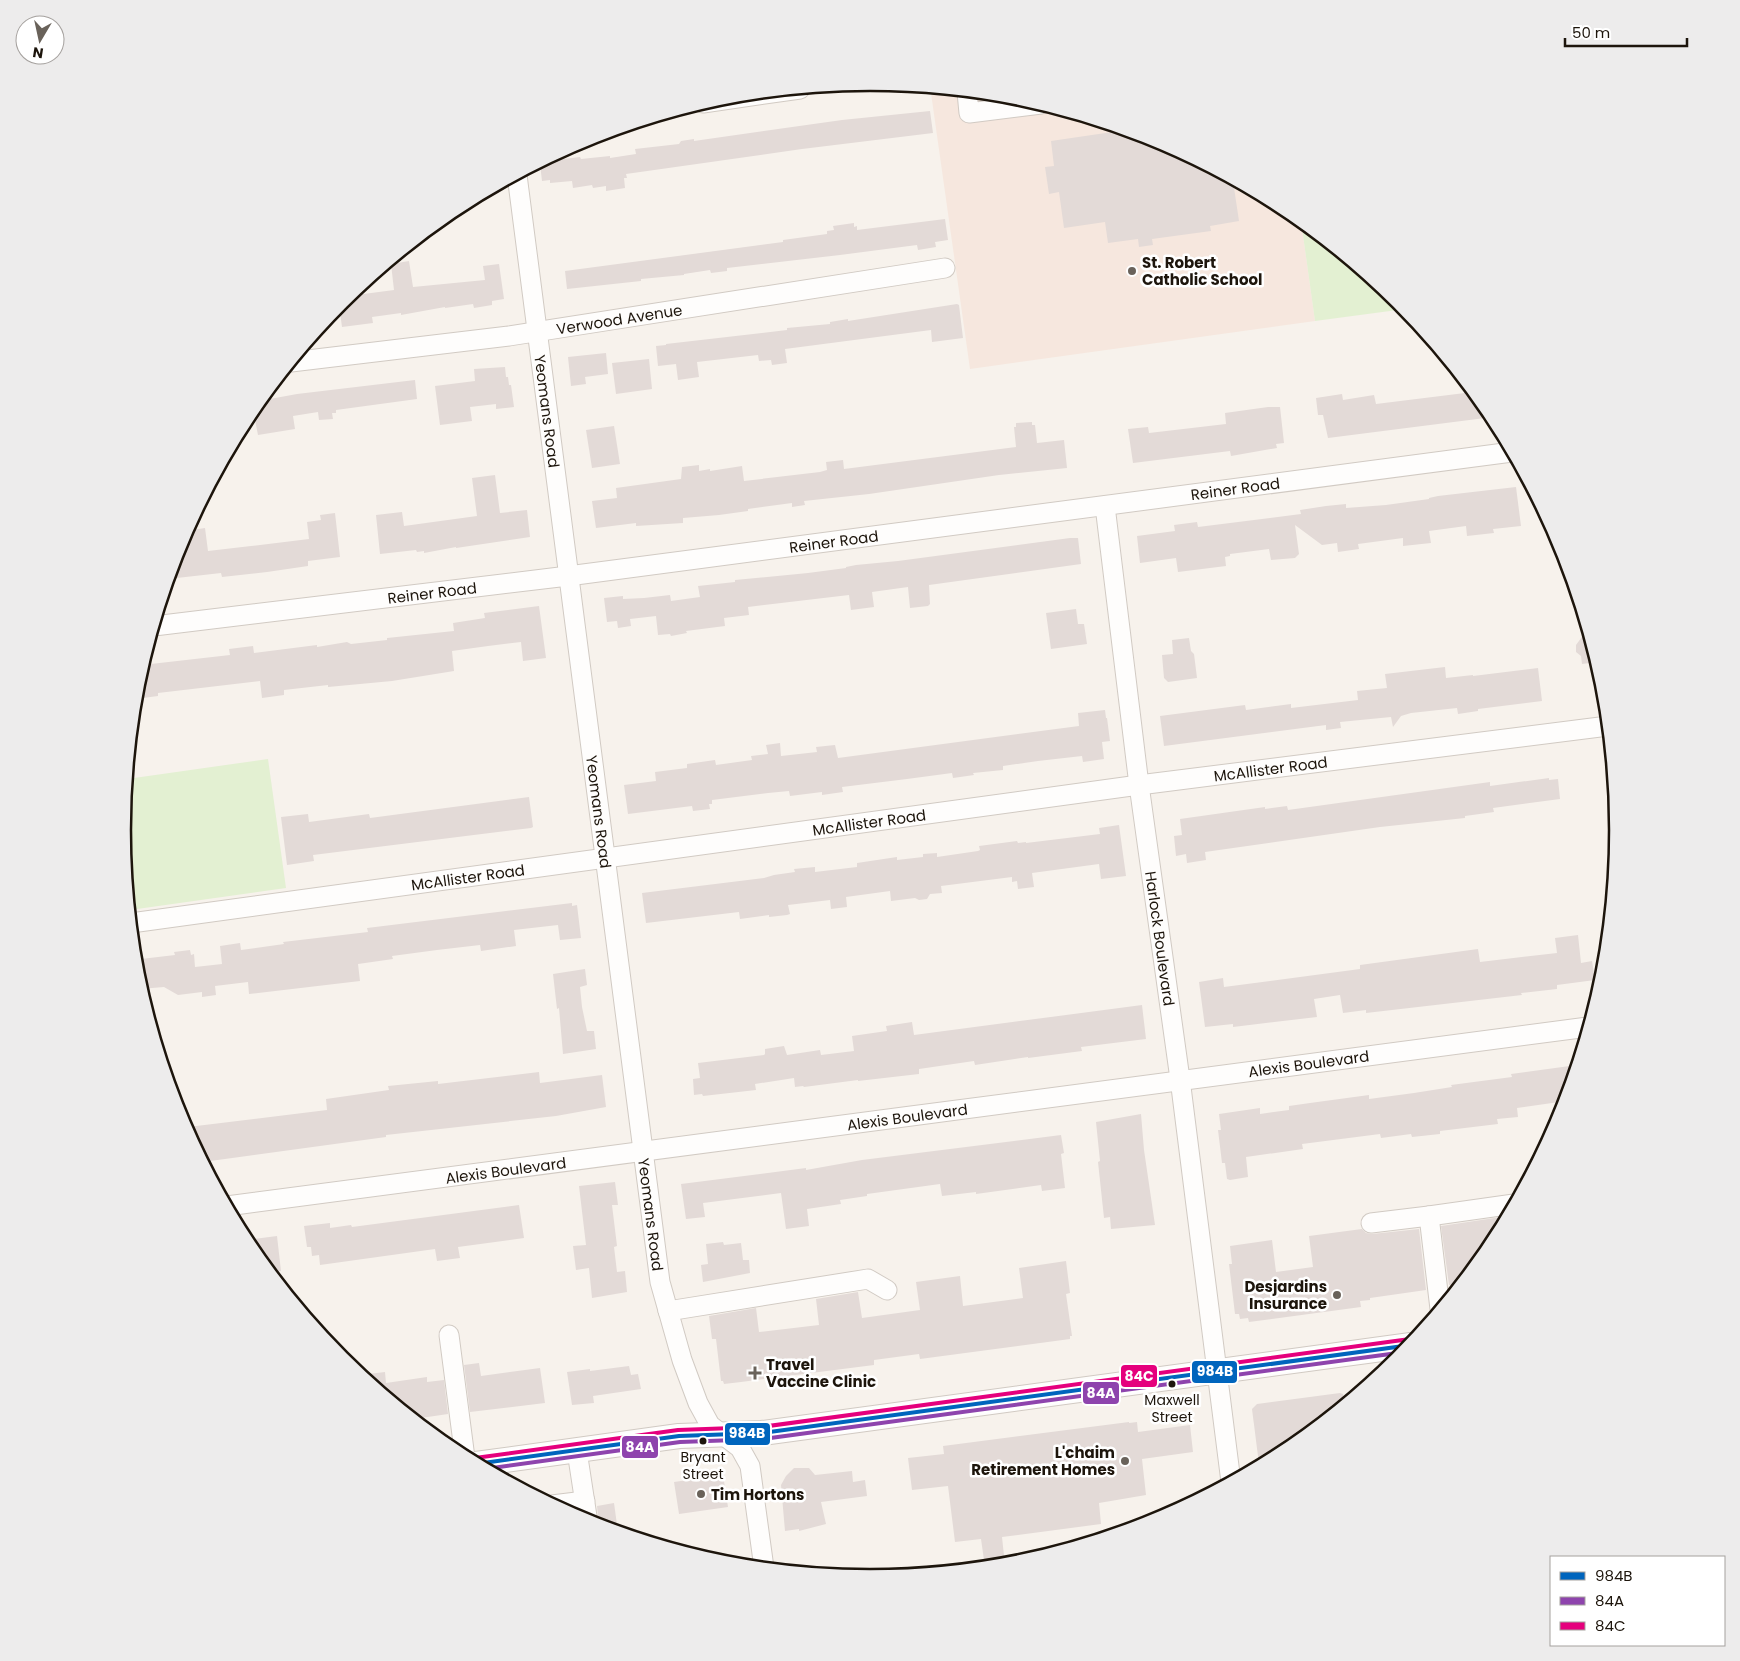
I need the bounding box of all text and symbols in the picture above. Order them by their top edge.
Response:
north arrow [15,15,65,65]
scale bar [1565,15,1688,47]
text: 50 m [1572,22,1610,43]
text: N [31,42,45,64]
place label: St. Robert Catholic School [1142,252,1262,290]
marker: St. Robert Catholic School [1126,265,1138,277]
street label: Verwood Avenue [555,299,684,339]
street label: Yeomans Road [530,353,565,469]
street label: Reiner Road [1189,472,1281,505]
street label: Reiner Road [788,525,880,557]
street label: Reiner Road [386,577,478,608]
street label: McAllister Road [1212,751,1329,786]
street label: Yeomans Road [582,754,617,869]
street label: McAllister Road [811,804,927,840]
street label: McAllister Road [410,859,526,895]
street label: Harlock Boulevard [1141,870,1180,1007]
street label: Alexis Boulevard [1247,1045,1370,1082]
street label: Alexis Boulevard [845,1098,969,1135]
street label: Alexis Boulevard [444,1151,567,1188]
street label: Yeomans Road [634,1157,669,1272]
place label: Desjardins Insurance [1244,1276,1327,1314]
marker: Desjardins Insurance [1331,1289,1343,1301]
place label: Travel Vaccine Clinic [766,1354,876,1392]
line badge: 984B [1191,1360,1238,1384]
text: 984B [1197,1361,1233,1381]
line badge: 84C [1120,1364,1158,1388]
marker: Travel Vaccine Clinic [748,1366,762,1380]
text: 84C [1124,1366,1154,1386]
marker: Maxwell Street [1167,1379,1177,1389]
line badge: 84A [1082,1381,1120,1405]
text: 84A [1087,1383,1116,1403]
place label: Maxwell Street [1144,1390,1200,1427]
line badge: 984B [724,1422,771,1446]
text: 984B [729,1423,765,1443]
line badge: 84A [621,1435,659,1459]
marker: Bryant Street [698,1436,708,1446]
text: 84A [626,1437,655,1457]
place label: L'chaim Retirement Homes [971,1442,1115,1480]
place label: Bryant Street [680,1447,726,1484]
marker: L'chaim Retirement Homes [1119,1455,1131,1467]
place label: Tim Hortons [711,1484,804,1505]
marker: Tim Hortons [695,1488,707,1500]
legend [1550,1556,1725,1646]
text: 984B [1595,1565,1633,1586]
text: 84A [1595,1590,1624,1611]
text: 84C [1595,1615,1625,1636]

